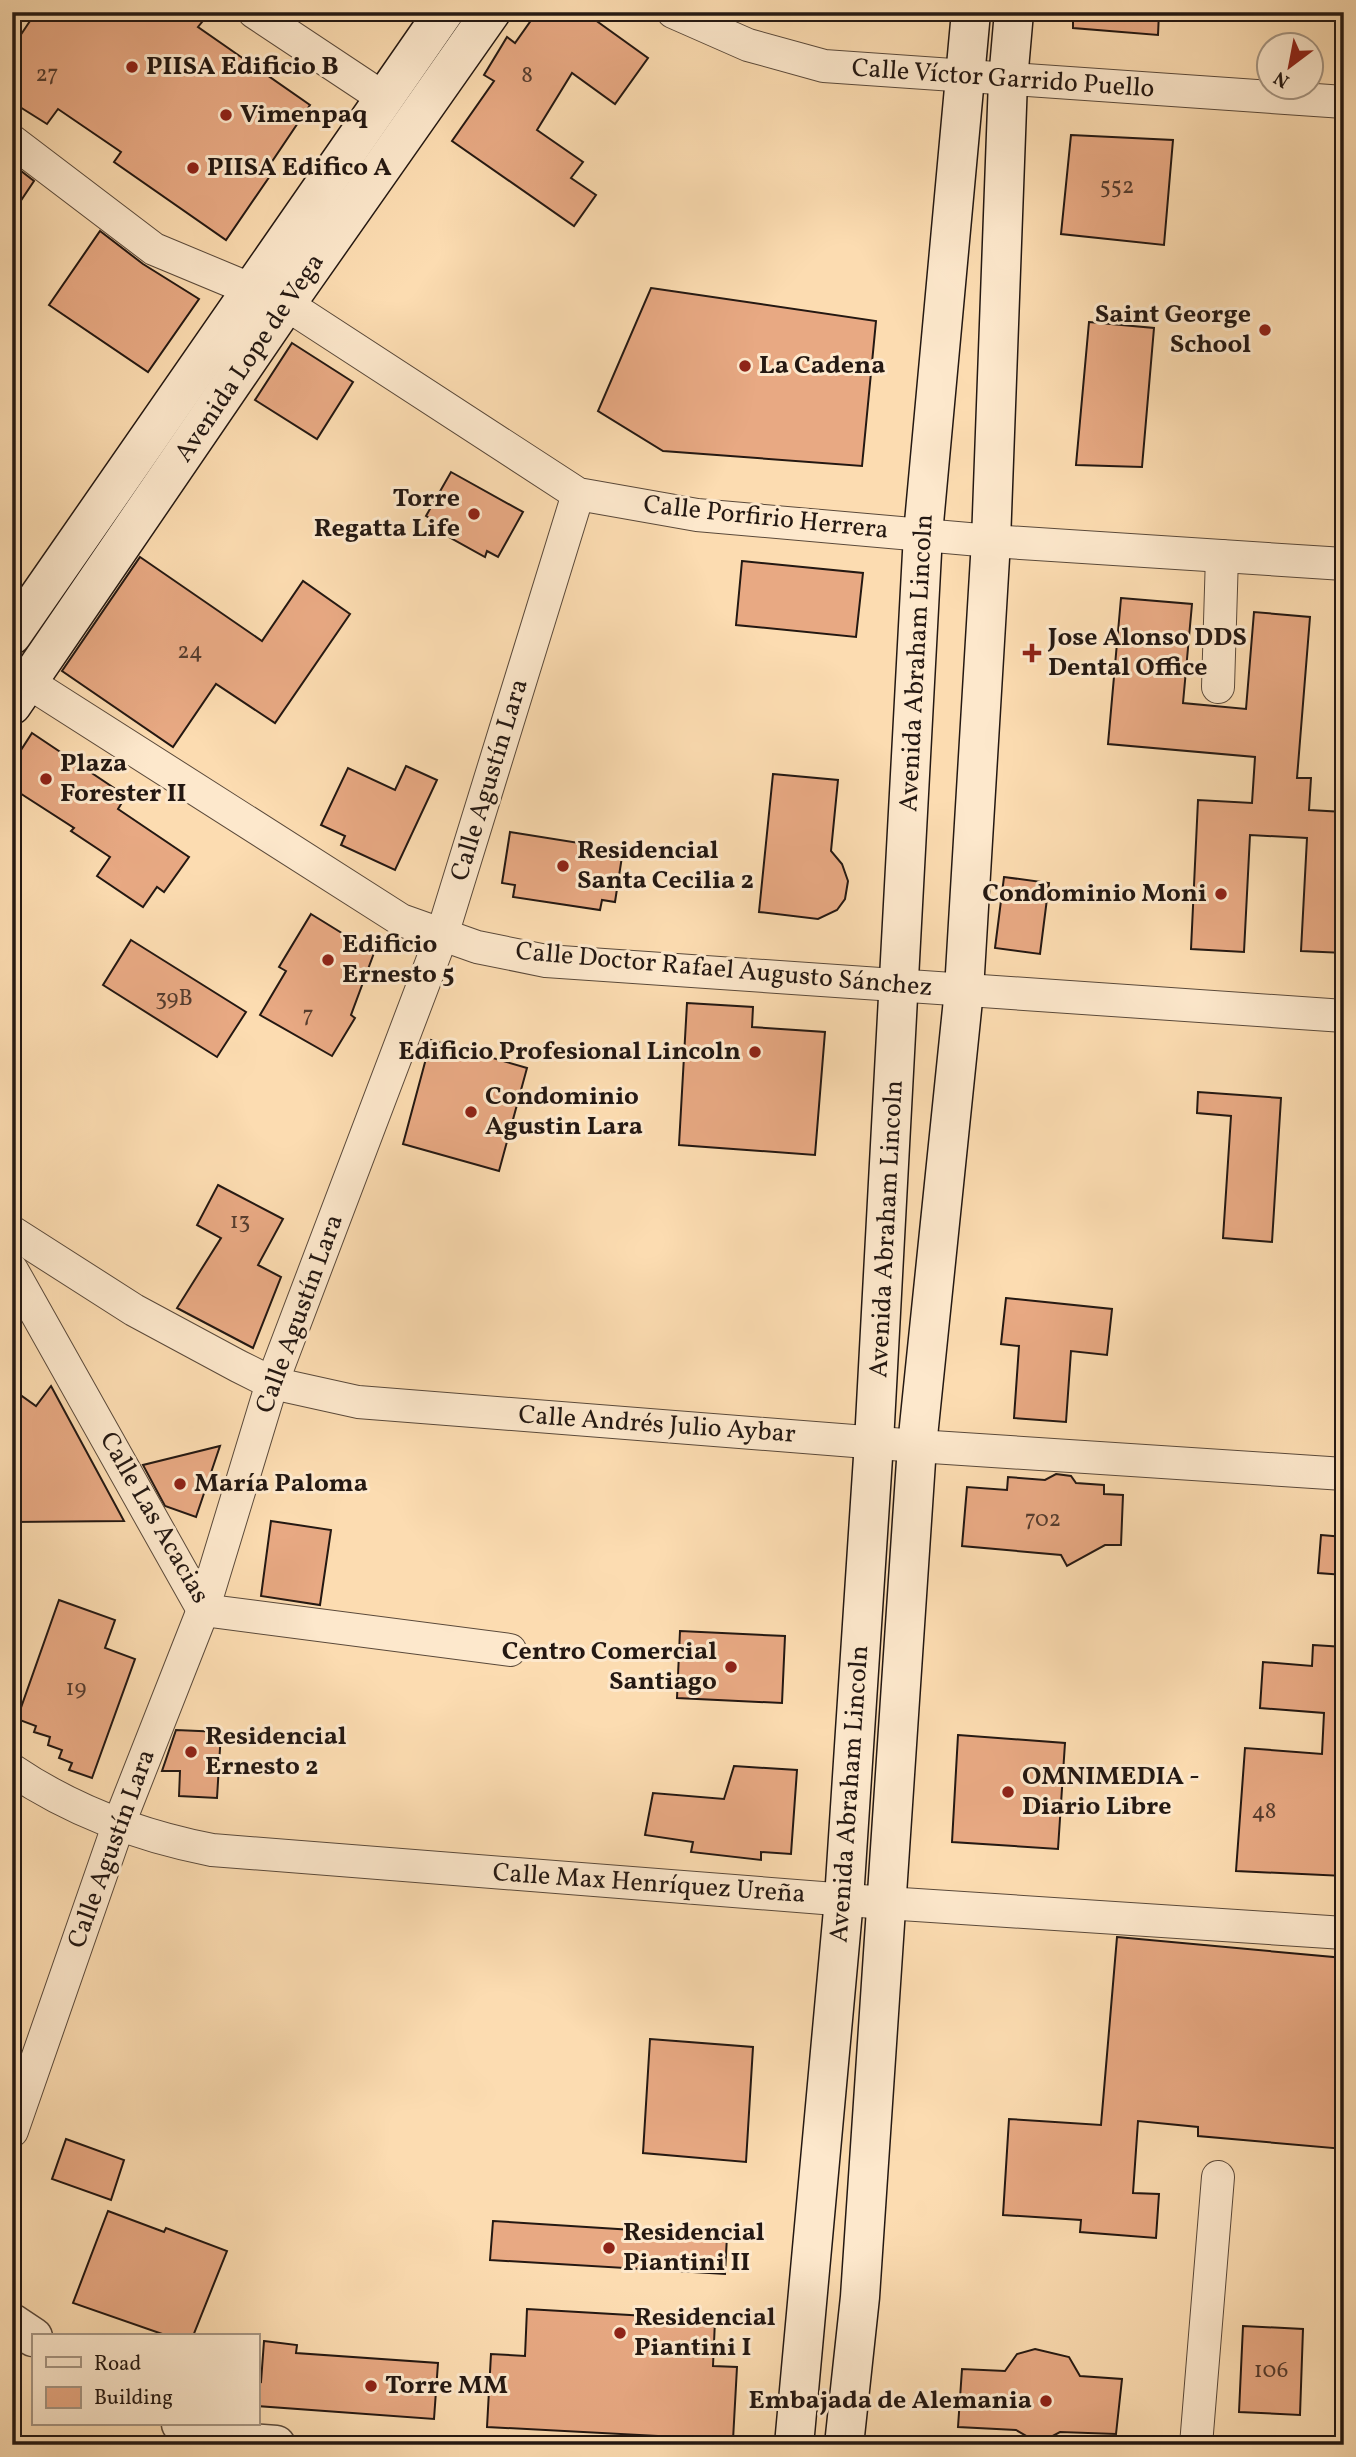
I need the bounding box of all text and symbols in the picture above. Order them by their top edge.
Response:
north arrow [1254,32,1324,102]
place label: PIISA Edificio B [146,49,339,85]
street label: Calle Víctor Garrido Puello [850,50,1156,108]
house number: 27 [36,59,58,91]
marker: PIISA Edificio B [124,59,140,75]
house number: 8 [521,60,533,92]
text: N [1269,64,1295,93]
place label: Vimenpaq [240,97,368,133]
marker: Vimenpaq [218,107,234,123]
place label: PIISA Edifico A [207,150,392,186]
marker: PIISA Edifico A [185,160,201,176]
house number: 552 [1100,171,1134,203]
street label: Avenida Lope de Vega [167,246,333,470]
place label: Saint George School [1095,297,1251,363]
marker: Saint George School [1257,322,1273,338]
place label: La Cadena [759,348,885,384]
marker: La Cadena [737,358,753,374]
place label: Torre Regatta Life [314,481,460,547]
street label: Calle Porfirio Herrera [642,487,890,549]
marker: Torre Regatta Life [466,506,482,522]
street label: Avenida Abraham Lincoln [891,513,943,813]
place label: Jose Alonso DDS Dental Office [1047,620,1247,686]
house number: 24 [177,636,203,668]
marker: Jose Alonso DDS Dental Office [1022,643,1042,663]
street label: Calle Agustín Lara [442,675,538,885]
place label: Plaza Forester II [60,746,187,812]
marker: Plaza Forester II [38,771,54,787]
place label: Residencial Santa Cecilia 2 [577,833,754,899]
marker: Residencial Santa Cecilia 2 [555,858,571,874]
place label: Condominio Moni [982,876,1207,912]
marker: Condominio Moni [1213,886,1229,902]
place label: Edificio Ernesto 5 [342,927,455,993]
street label: Calle Doctor Rafael Augusto Sánchez [514,934,934,1006]
marker: Edificio Ernesto 5 [320,952,336,968]
house number: 39B [155,983,193,1015]
house number: 7 [302,1000,314,1032]
place label: Edificio Profesional Lincoln [398,1034,741,1070]
marker: Edificio Profesional Lincoln [747,1044,763,1060]
place label: Condominio Agustin Lara [485,1079,643,1145]
street label: Avenida Abraham Lincoln [861,1079,913,1379]
marker: Condominio Agustin Lara [463,1104,479,1120]
house number: 13 [230,1206,250,1238]
street label: Calle Agustín Lara [247,1209,353,1419]
street label: Calle Andrés Julio Aybar [517,1397,797,1453]
street label: Calle Las Acacias [90,1426,218,1610]
place label: María Paloma [194,1466,368,1502]
marker: María Paloma [172,1476,188,1492]
house number: 702 [1025,1504,1061,1536]
place label: Centro Comercial Santiago [502,1634,717,1700]
street label: Avenida Abraham Lincoln [822,1644,878,1944]
marker: Centro Comercial Santiago [723,1659,739,1675]
house number: 19 [66,1673,86,1705]
place label: Residencial Ernesto 2 [205,1719,347,1785]
street label: Calle Agustín Lara [59,1744,165,1954]
marker: Residencial Ernesto 2 [183,1744,199,1760]
place label: OMNIMEDIA - Diario Libre [1022,1759,1200,1825]
marker: OMNIMEDIA - Diario Libre [1000,1784,1016,1800]
house number: 48 [1252,1796,1276,1828]
street label: Calle Max Henríquez Ureña [491,1855,807,1913]
place label: Residencial Piantini II [623,2215,765,2281]
marker: Residencial Piantini II [601,2240,617,2256]
place label: Residencial Piantini I [634,2300,776,2366]
marker: Residencial Piantini I [612,2325,628,2341]
legend [32,2334,259,2426]
text: Road [94,2350,141,2379]
house number: 106 [1254,2355,1288,2387]
place label: Torre MM [385,2368,508,2404]
marker: Torre MM [363,2378,379,2394]
place label: Embajada de Alemania [749,2383,1032,2419]
text: Building [94,2384,173,2413]
marker: Embajada de Alemania [1038,2393,1054,2409]

